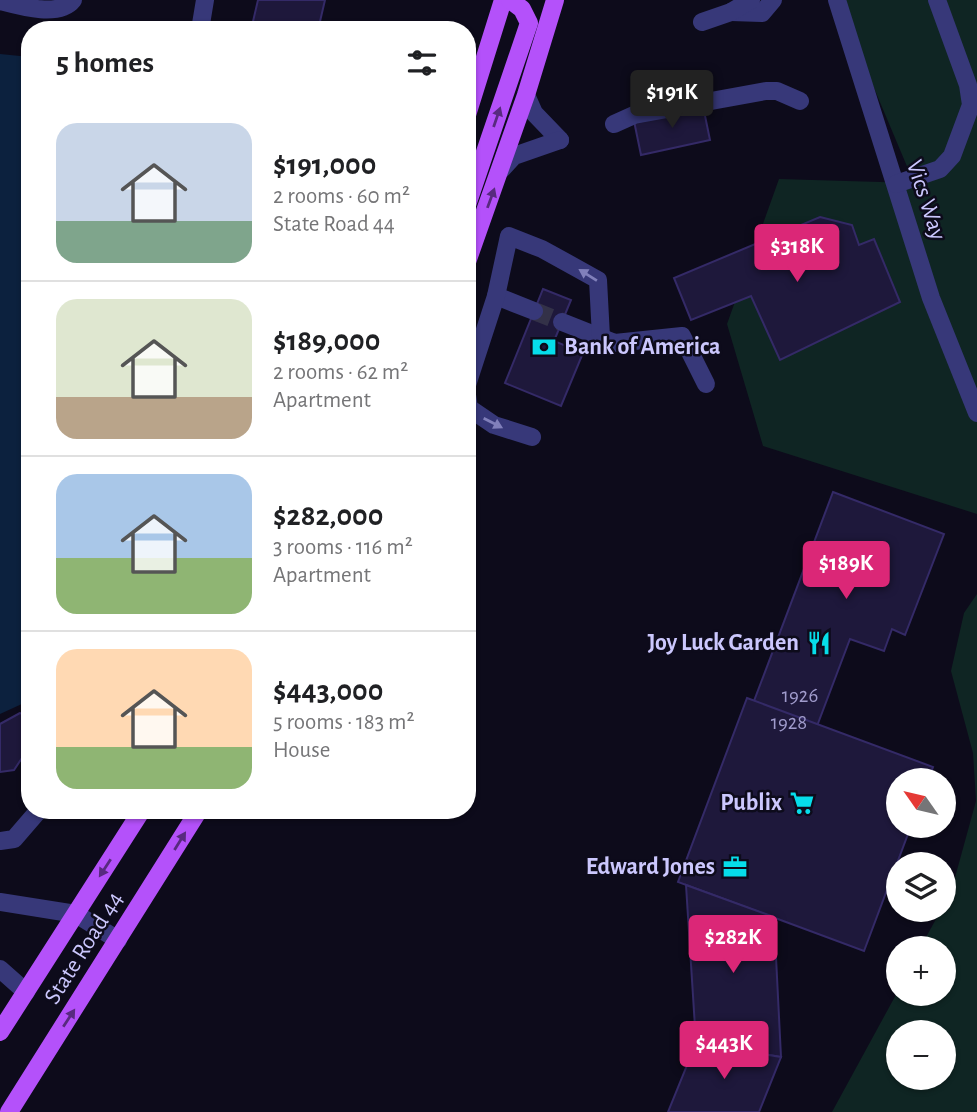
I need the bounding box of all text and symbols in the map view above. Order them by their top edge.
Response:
icon: filters [403,44,441,82]
text: 5 homes [56,48,154,78]
pin: $191K [623,71,721,130]
text: $191K [646,81,698,104]
one-way arrow [492,106,503,127]
text: $191,000 [273,150,376,180]
icon: home [112,151,196,235]
street label: Vics Way [902,157,950,243]
text: 2 rooms · 60 m² [273,185,410,208]
one-way arrow [486,188,497,209]
text: State Road 44 [273,213,395,236]
pin: $318K [748,224,846,284]
text: $318K [770,235,824,258]
one-way arrow [578,269,598,282]
text: $189,000 [273,326,380,356]
icon: home [112,327,196,411]
bank icon: Bank of America [530,333,558,361]
place label: Bank of America [564,335,721,359]
text: 2 rooms · 62 m² [273,361,408,384]
text: Apartment [273,389,371,412]
one-way arrow [483,416,503,428]
text: $282,000 [273,501,383,531]
icon: home [112,502,196,586]
text: 3 rooms · 116 m² [273,536,413,559]
pin: $189K [797,542,895,601]
text: $189K [819,552,873,575]
text: Apartment [273,564,371,587]
restaurant icon: Joy Luck Garden [805,629,833,657]
place label: Joy Luck Garden [647,631,799,655]
text: $443,000 [273,676,383,706]
icon: home [112,677,196,761]
house number: 1926 [782,685,818,706]
text: 5 rooms · 183 m² [273,711,414,734]
house number: 1928 [771,712,807,733]
text: House [273,739,330,762]
north arrow [886,768,956,838]
map controls [886,768,956,1090]
supermarket icon: Publix [788,789,816,817]
place label: Publix [720,791,782,815]
one-way arrow [174,831,187,850]
button: layers [886,852,956,922]
office icon: Edward Jones [721,853,749,881]
place label: Edward Jones [586,855,715,879]
one-way arrow [99,858,112,877]
street label: State Road 44 [40,888,128,1008]
pin: $282K [684,916,782,975]
text: $282K [705,926,761,949]
button: + [886,936,956,1006]
one-way arrow [62,1008,75,1028]
button: − [886,1020,956,1090]
pin: $443K [675,1021,773,1081]
text: $443K [696,1032,752,1055]

